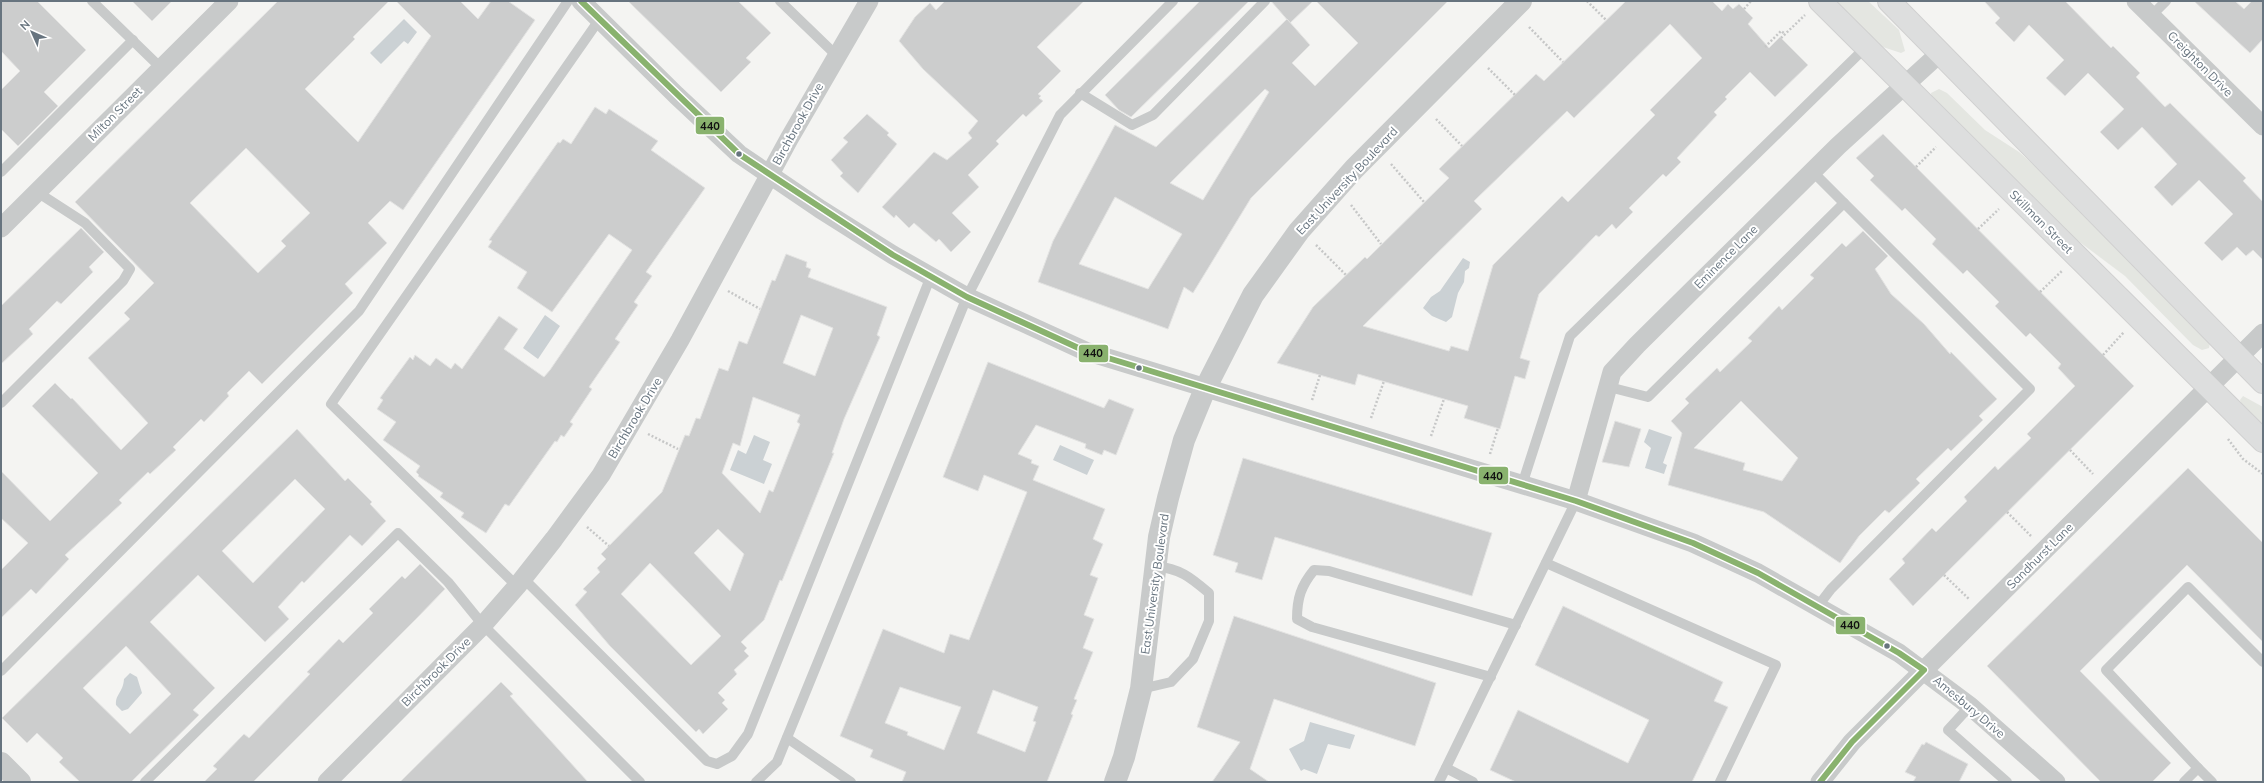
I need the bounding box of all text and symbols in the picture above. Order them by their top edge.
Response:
north arrow [12,12,52,52]
text: N [17,17,33,33]
street label: Creighton Drive [2165,28,2236,99]
street label: Birchbrook Drive [769,80,826,168]
street label: Milton Street [84,83,145,144]
line badge: 440 [695,116,725,135]
text: 440 [700,119,720,133]
street label: East University Boulevard [1293,124,1401,238]
unlabelled marker [734,149,744,159]
street label: Skillman Street [2007,187,2076,256]
street label: Eminence Lane [1691,222,1761,292]
line badge: 440 [1078,344,1109,363]
text: 440 [1083,346,1103,360]
unlabelled marker [1134,363,1144,373]
street label: Birchbrook Drive [605,375,665,461]
line badge: 440 [1478,466,1509,485]
text: 440 [1483,469,1503,483]
street label: East University Boulevard [1137,513,1172,655]
street label: Sandhurst Lane [2003,519,2076,592]
line badge: 440 [1835,616,1866,635]
text: 440 [1840,618,1860,632]
street label: Birchbrook Drive [398,634,473,709]
unlabelled marker [1882,641,1892,651]
street label: Amesbury Drive [1930,672,2008,741]

